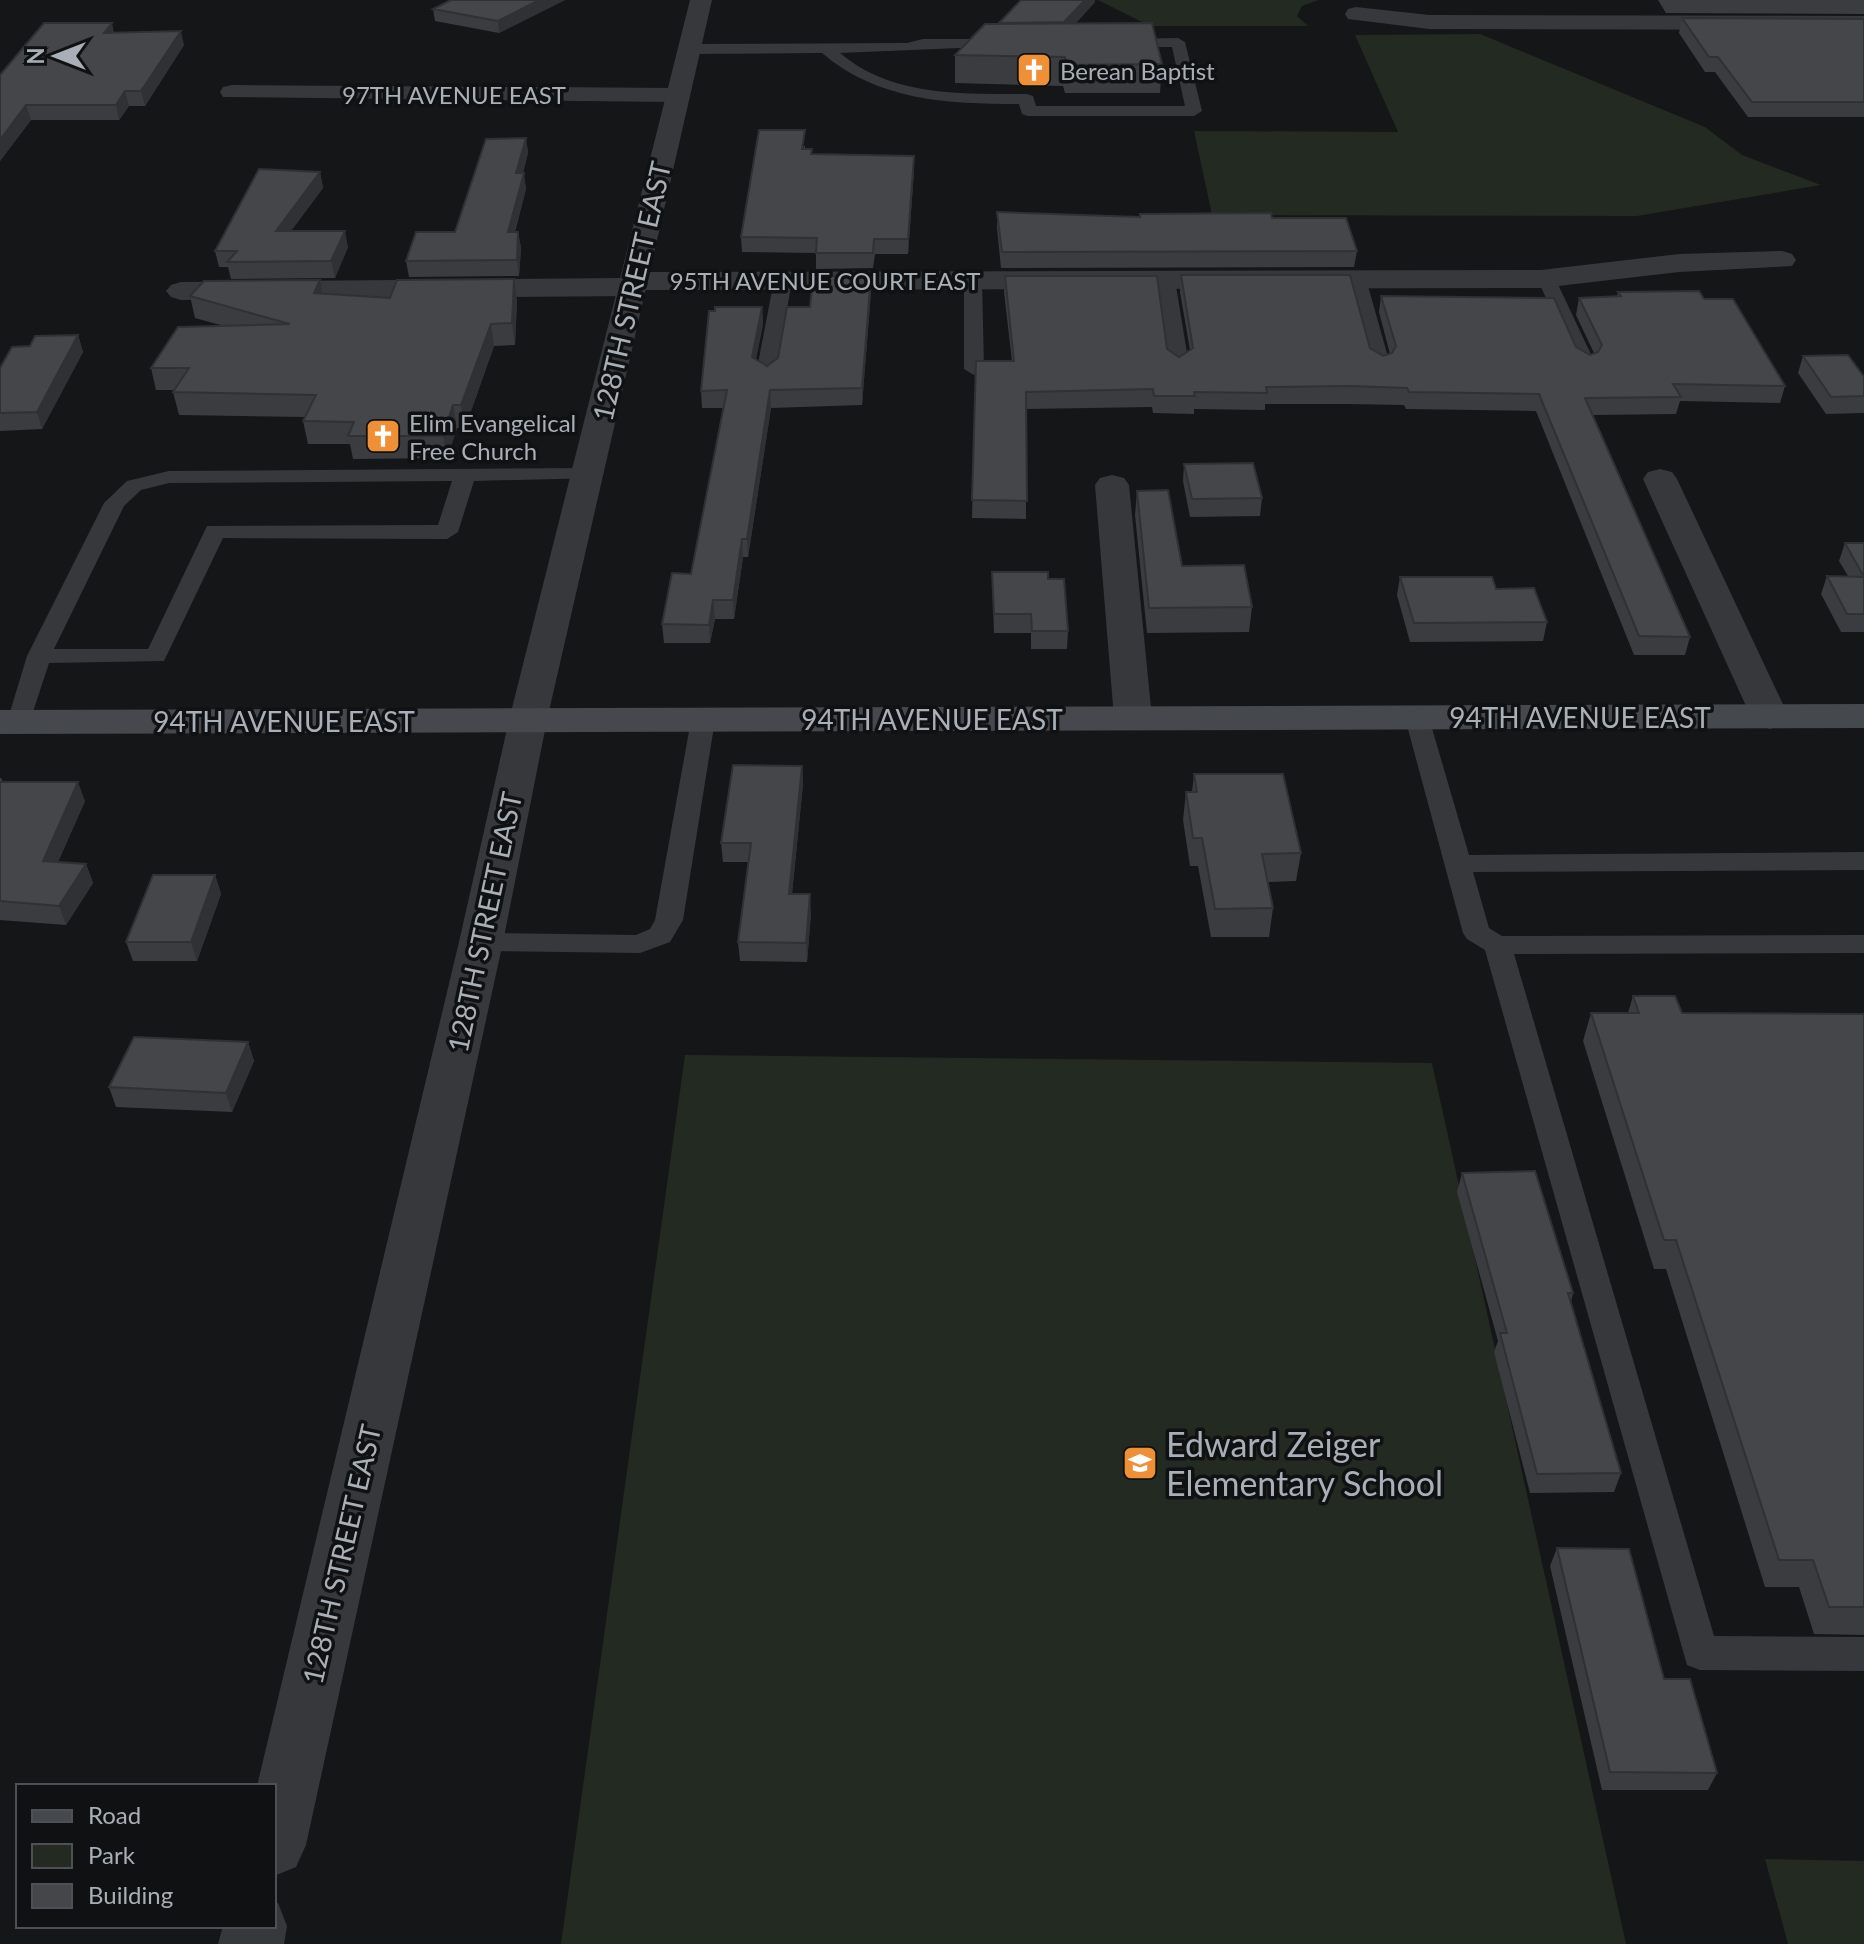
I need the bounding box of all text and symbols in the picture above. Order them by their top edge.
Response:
north arrow [16,16,96,96]
text: N [22,48,49,64]
church icon: Berean Baptist [1015,51,1053,89]
place label: Berean Baptist [1060,56,1215,85]
street label: 97TH AVENUE EAST [342,80,566,109]
street label: 128TH STREET EAST [585,158,677,424]
street label: 95TH AVENUE COURT EAST [670,266,980,295]
place label: Elim Evangelical Free Church [409,408,576,465]
church icon: Elim Evangelical Free Church [364,417,402,455]
street label: 94TH AVENUE EAST [1449,700,1711,734]
street label: 94TH AVENUE EAST [801,702,1063,736]
street label: 94TH AVENUE EAST [153,704,415,738]
street label: 128TH STREET EAST [440,788,528,1055]
street label: 128TH STREET EAST [295,1421,387,1687]
place label: Edward Zeiger Elementary School [1166,1423,1443,1503]
school or university icon: Edward Zeiger Elementary School [1121,1444,1159,1482]
legend [16,1784,276,1928]
text: Road [88,1800,141,1829]
text: Park [88,1840,136,1869]
text: Building [88,1880,173,1909]

